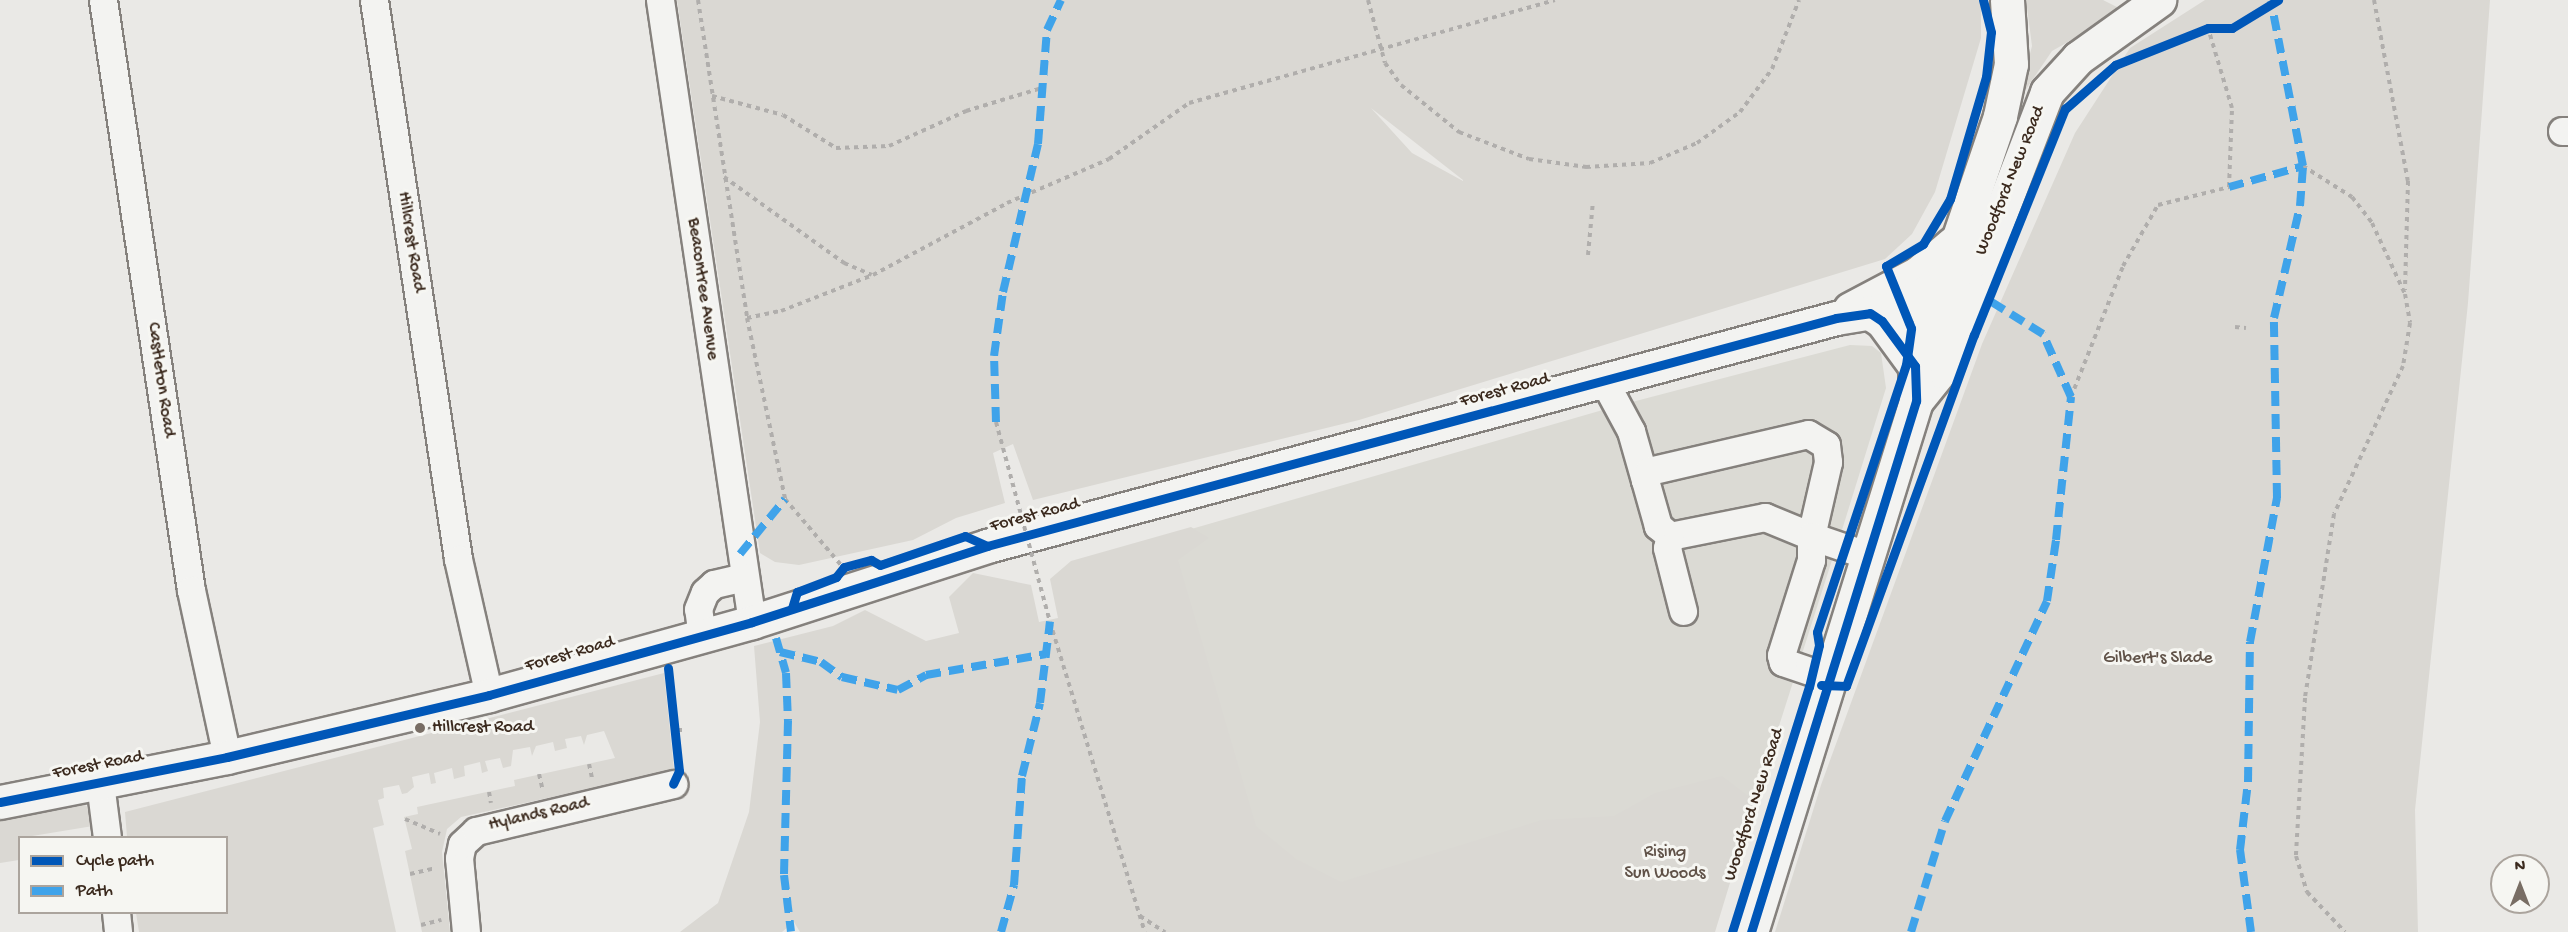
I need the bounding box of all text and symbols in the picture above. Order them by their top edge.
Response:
street label: Woodford New Road [1971,103,2051,259]
street label: Hillcrest Road [391,190,429,294]
street label: Beacontree Avenue [681,217,723,361]
street label: Castleton Road [141,321,179,439]
street label: Forest Road [1458,369,1552,413]
street label: Forest Road [988,494,1082,538]
street label: Forest Road [523,632,617,678]
park label: Gilbert's Slade [2103,648,2213,670]
place label: Hillcrest Road [432,717,533,739]
marker: Hillcrest Road [413,721,427,735]
street label: Woodford New Road [1720,726,1790,884]
street label: Forest Road [51,747,145,785]
street label: Hylands Road [487,793,591,837]
legend [18,836,228,914]
park label: Rising Sun Woods [1625,843,1705,886]
text: Cycle path [76,851,154,872]
north arrow [2490,854,2550,914]
text: N [2515,858,2525,877]
text: Path [76,881,113,902]

